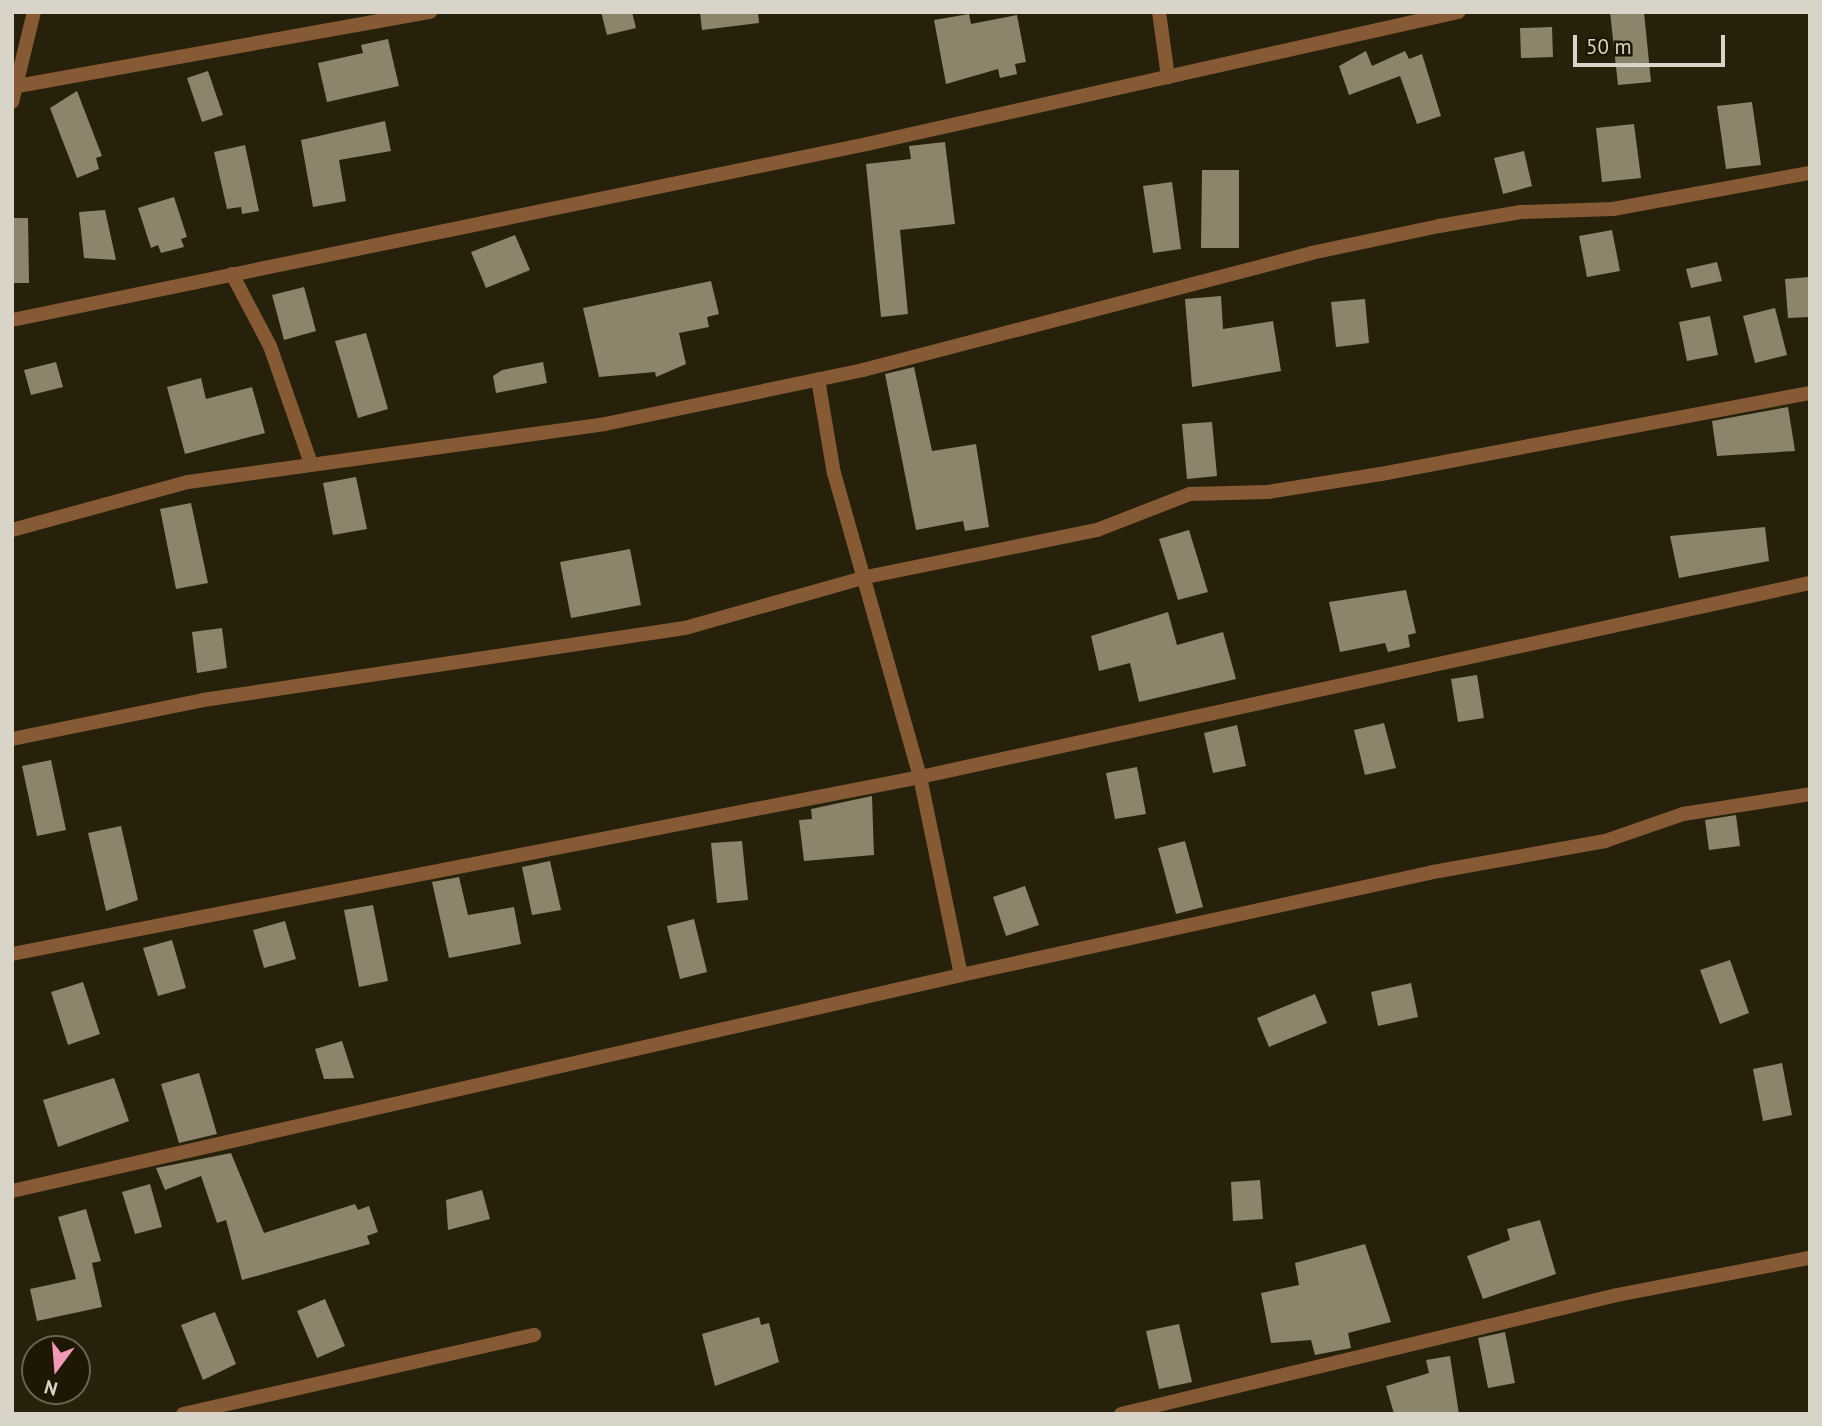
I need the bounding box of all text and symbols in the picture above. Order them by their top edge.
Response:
scale bar [1577,21,1729,65]
text: 50 m [1586,33,1632,60]
north arrow [21,1335,91,1405]
text: N [41,1375,60,1402]

